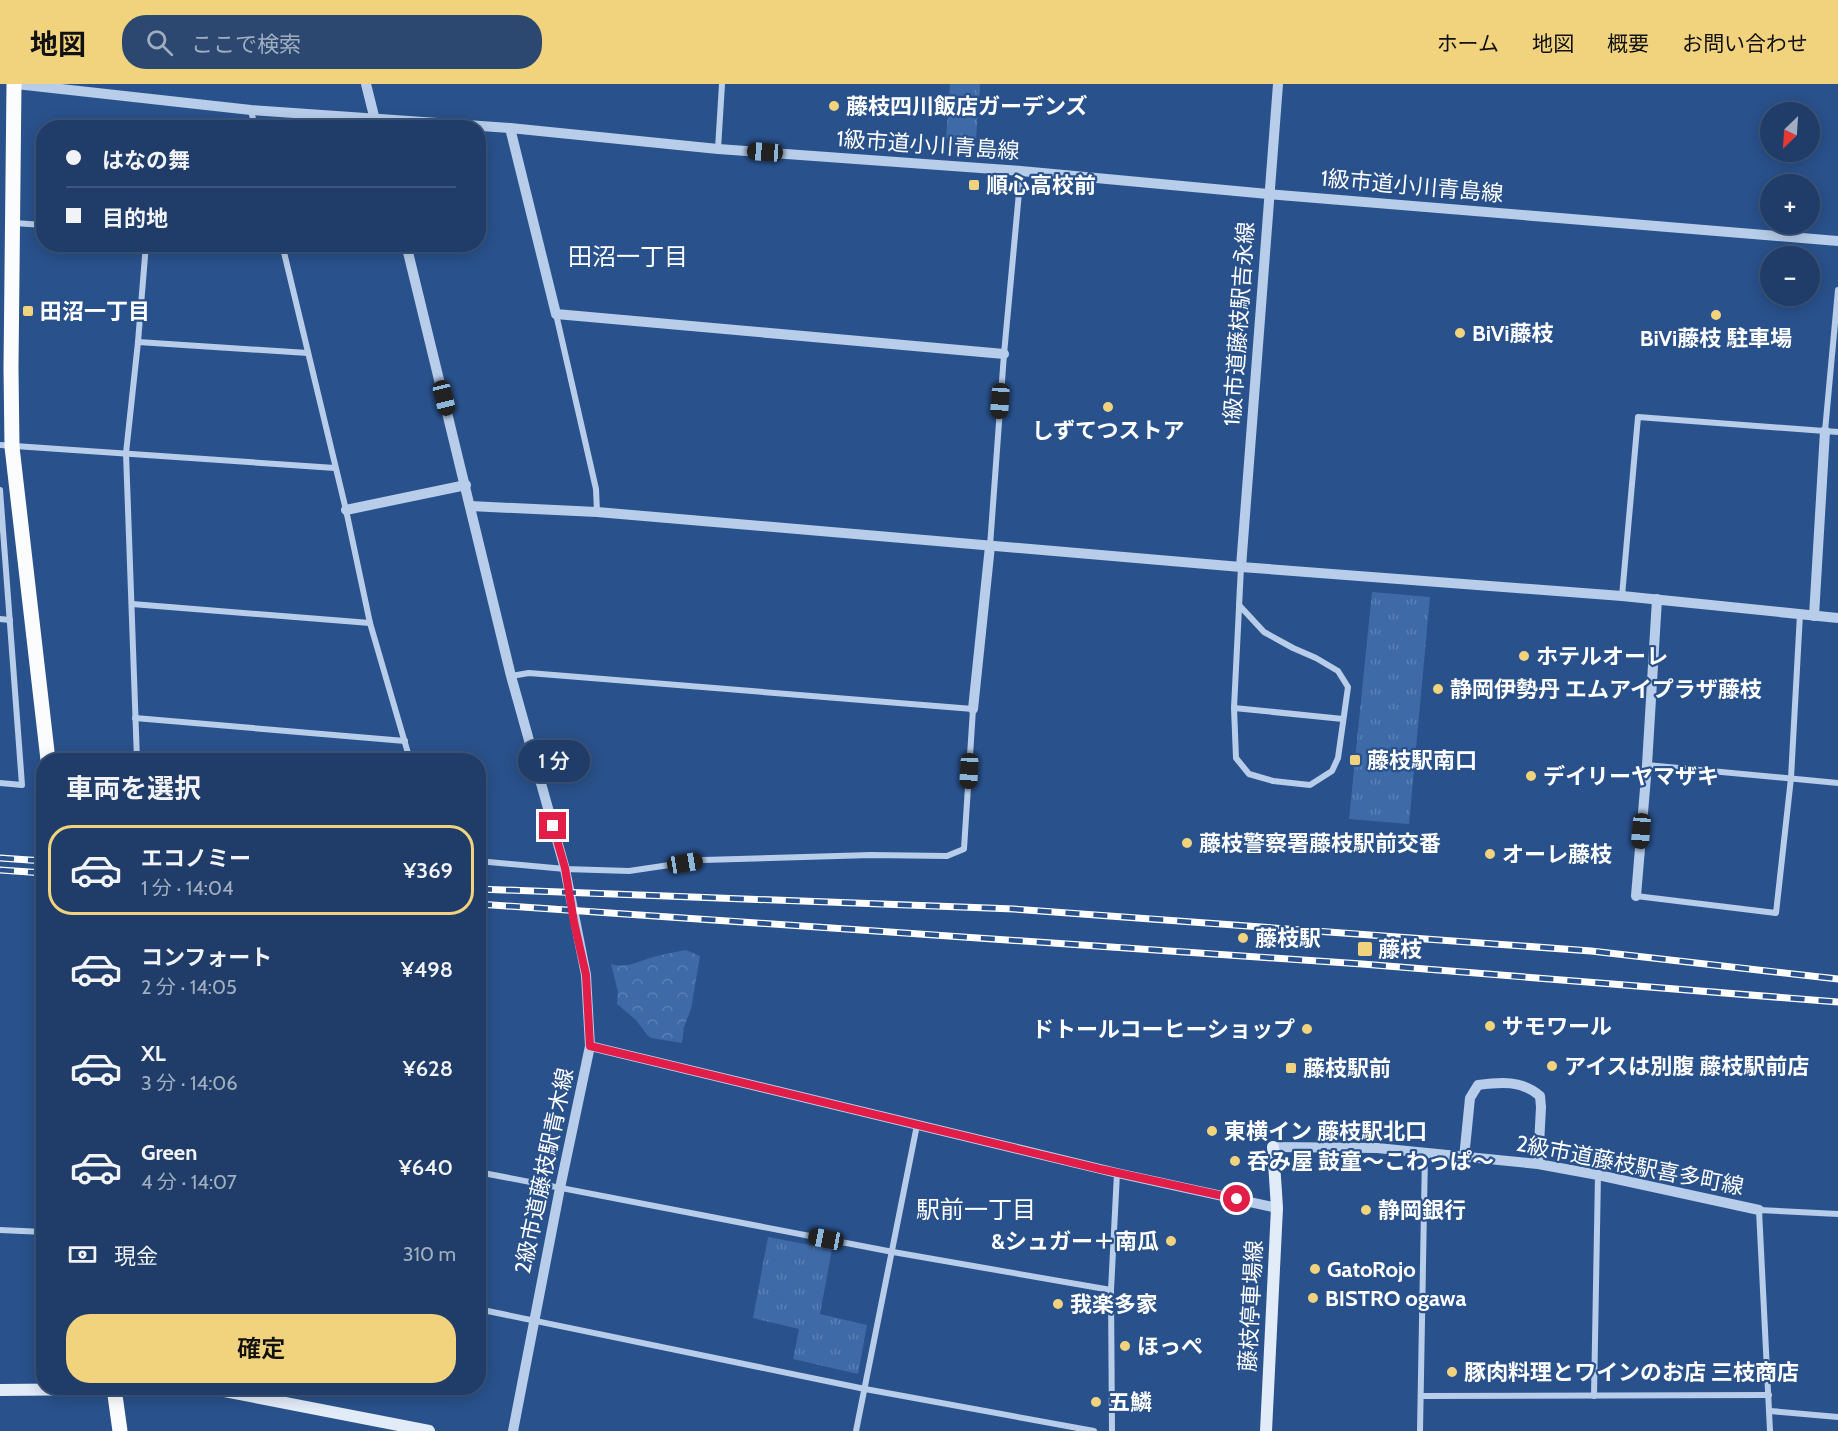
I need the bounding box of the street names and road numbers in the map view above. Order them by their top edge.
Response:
street label: 1級市道小川青島線 [836,125,1020,165]
street label: 1級市道小川青島線 [1320,165,1504,207]
street label: 1級市道藤枝駅吉永線 [1218,221,1260,427]
street label: 2級市道藤枝駅青木線 [509,1066,579,1276]
street label: 2級市道藤枝駅喜多町線 [1514,1130,1746,1200]
street label: 藤枝停車場線 [1234,1239,1268,1373]

